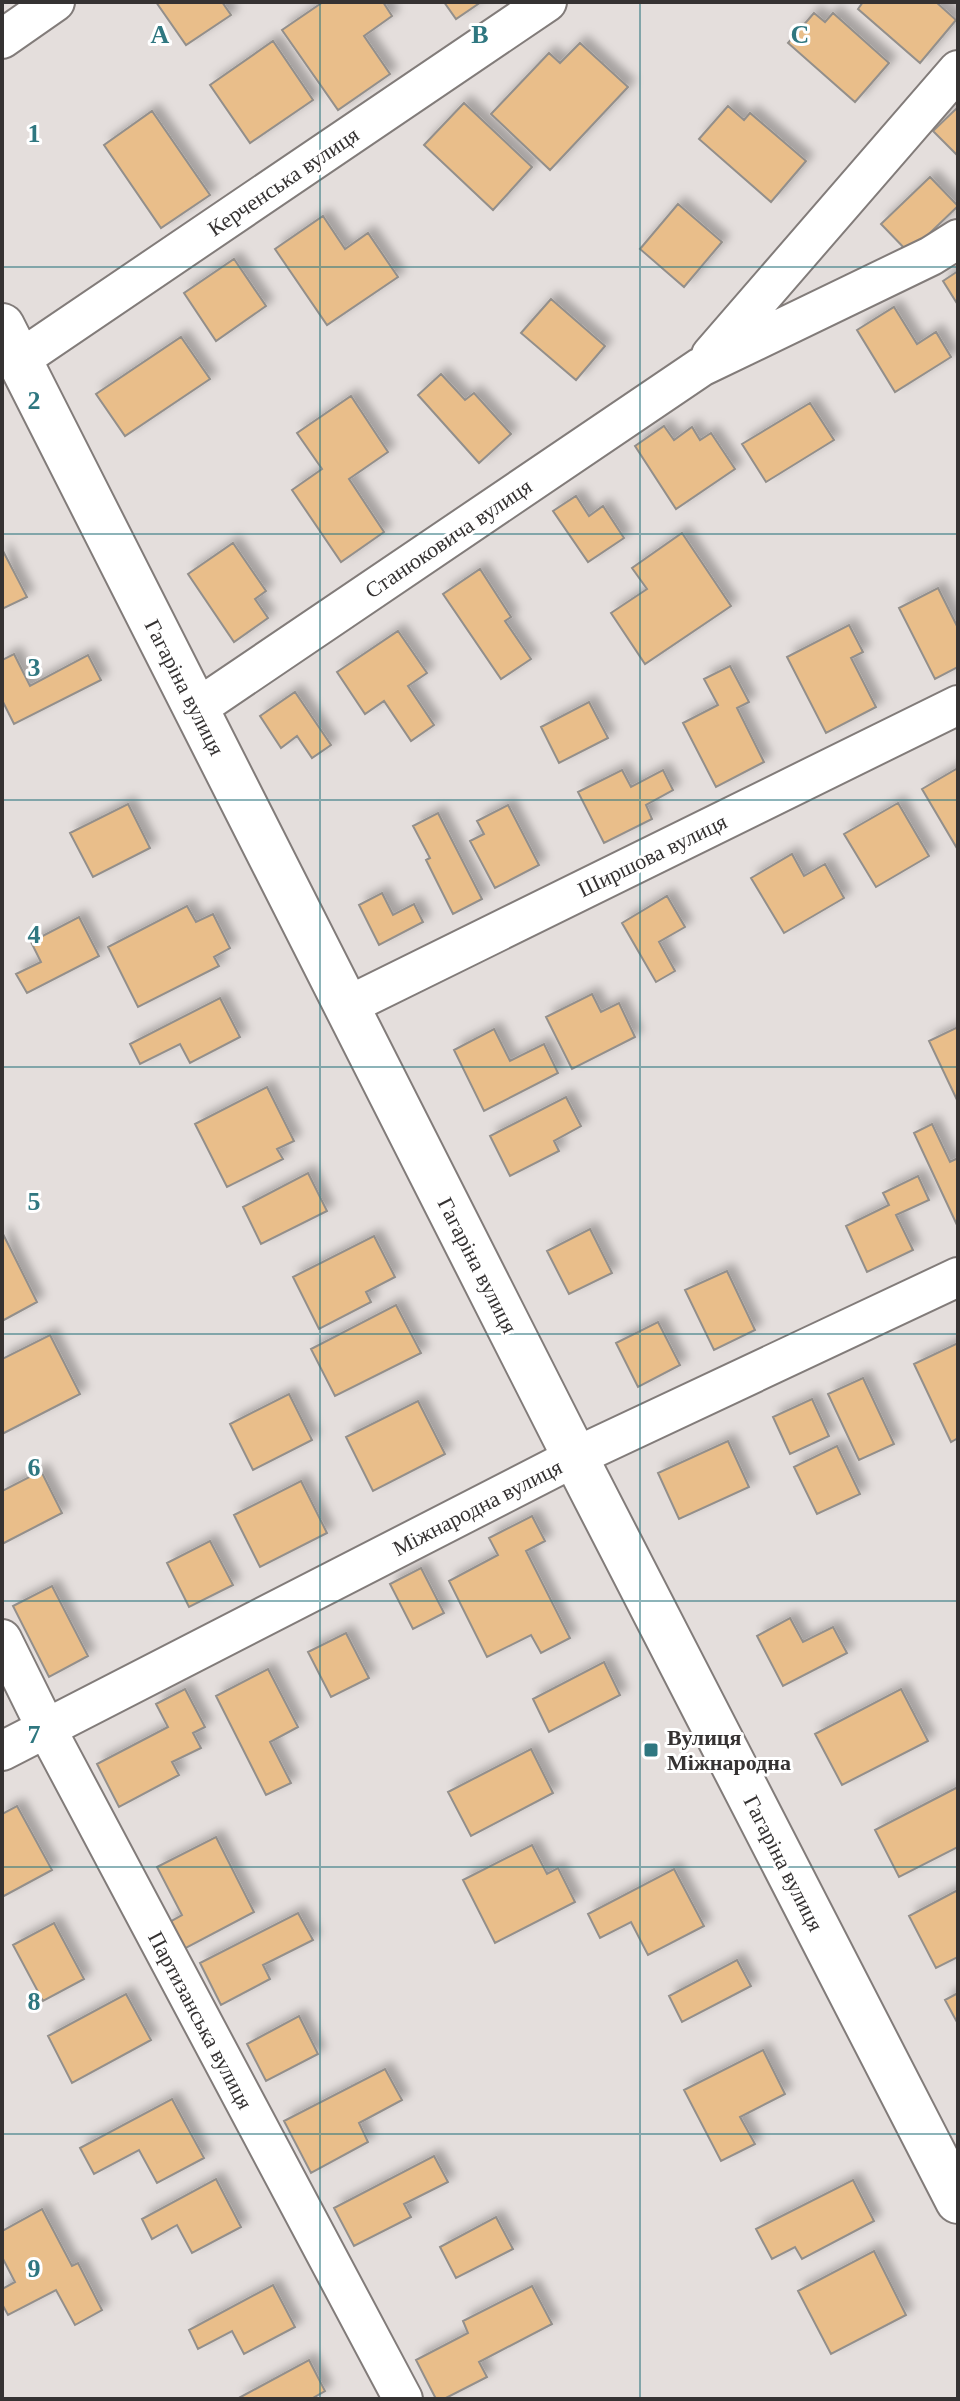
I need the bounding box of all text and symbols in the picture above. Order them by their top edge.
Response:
text: A [151,20,170,49]
text: B [471,20,489,49]
text: C [791,20,809,49]
text: 1 [28,119,41,148]
street label: Керченська вулиця [203,122,363,241]
text: 2 [28,386,41,415]
street label: Станюковича вулиця [360,473,536,603]
street label: Гагаріна вулиця [140,615,230,759]
text: 3 [28,653,41,682]
street label: Ширшова вулиця [574,809,731,902]
text: 4 [28,920,41,949]
text: 5 [28,1187,41,1216]
street label: Гагаріна вулиця [433,1193,523,1337]
text: 6 [28,1453,41,1482]
street label: Міжнародна вулиця [389,1454,566,1561]
text: 7 [28,1720,41,1749]
place label: Вулиця Міжнародна [667,1725,791,1775]
marker: Вулиця Міжнародна [642,1741,660,1759]
street label: Гагаріна вулиця [739,1791,829,1935]
street label: Партизанська вулиця [143,1927,258,2113]
text: 8 [28,1987,41,2016]
text: 9 [28,2254,41,2283]

